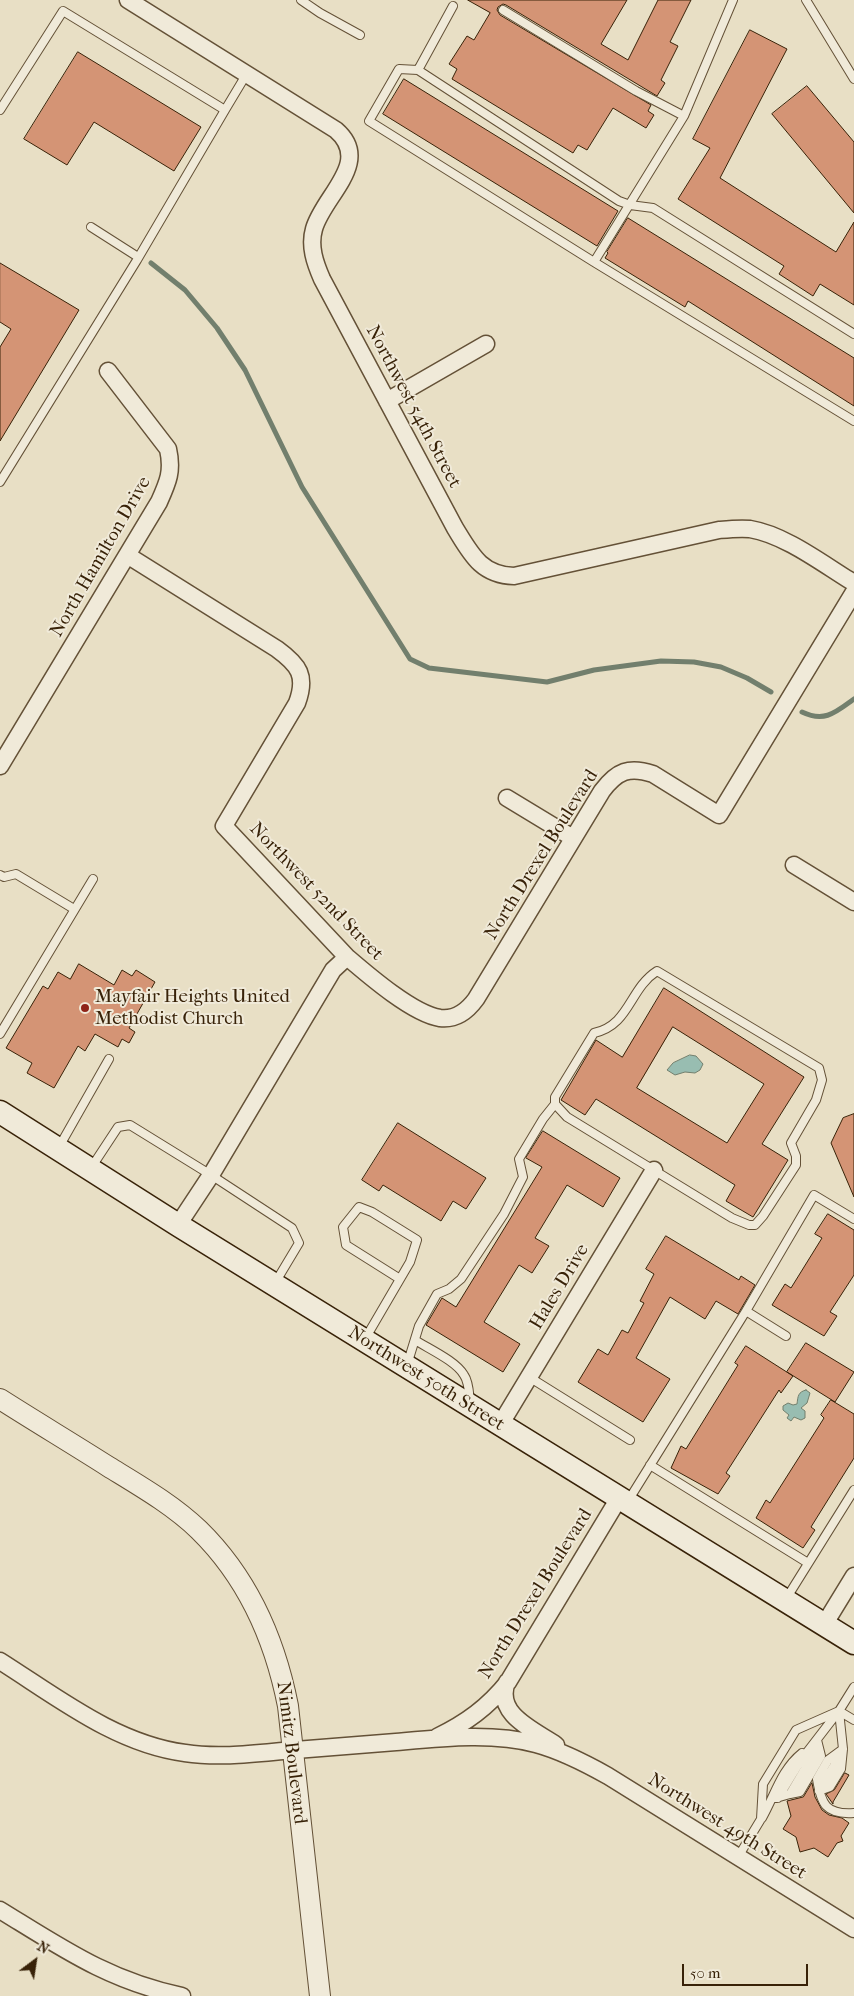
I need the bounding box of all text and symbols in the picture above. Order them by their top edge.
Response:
street label: Northwest 54th Street [360,322,466,492]
street label: North Hamilton Drive [46,473,156,641]
street label: North Drexel Boulevard [480,766,604,944]
street label: Northwest 52nd Street [244,818,388,966]
place label: Mayfair Heights United Methodist Church [95,986,290,1030]
marker: Mayfair Heights United Methodist Church [79,1002,91,1014]
street label: Hales Drive [526,1240,594,1334]
street label: Northwest 50th Street [344,1322,508,1436]
street label: North Drexel Boulevard [474,1505,598,1683]
street label: Nimitz Boulevard [271,1680,311,1826]
street label: Northwest 49th Street [643,1769,811,1885]
north arrow [10,1936,60,1986]
text: N [34,1938,52,1958]
scale bar [684,1954,810,1986]
text: 50 m [690,1964,720,1982]

